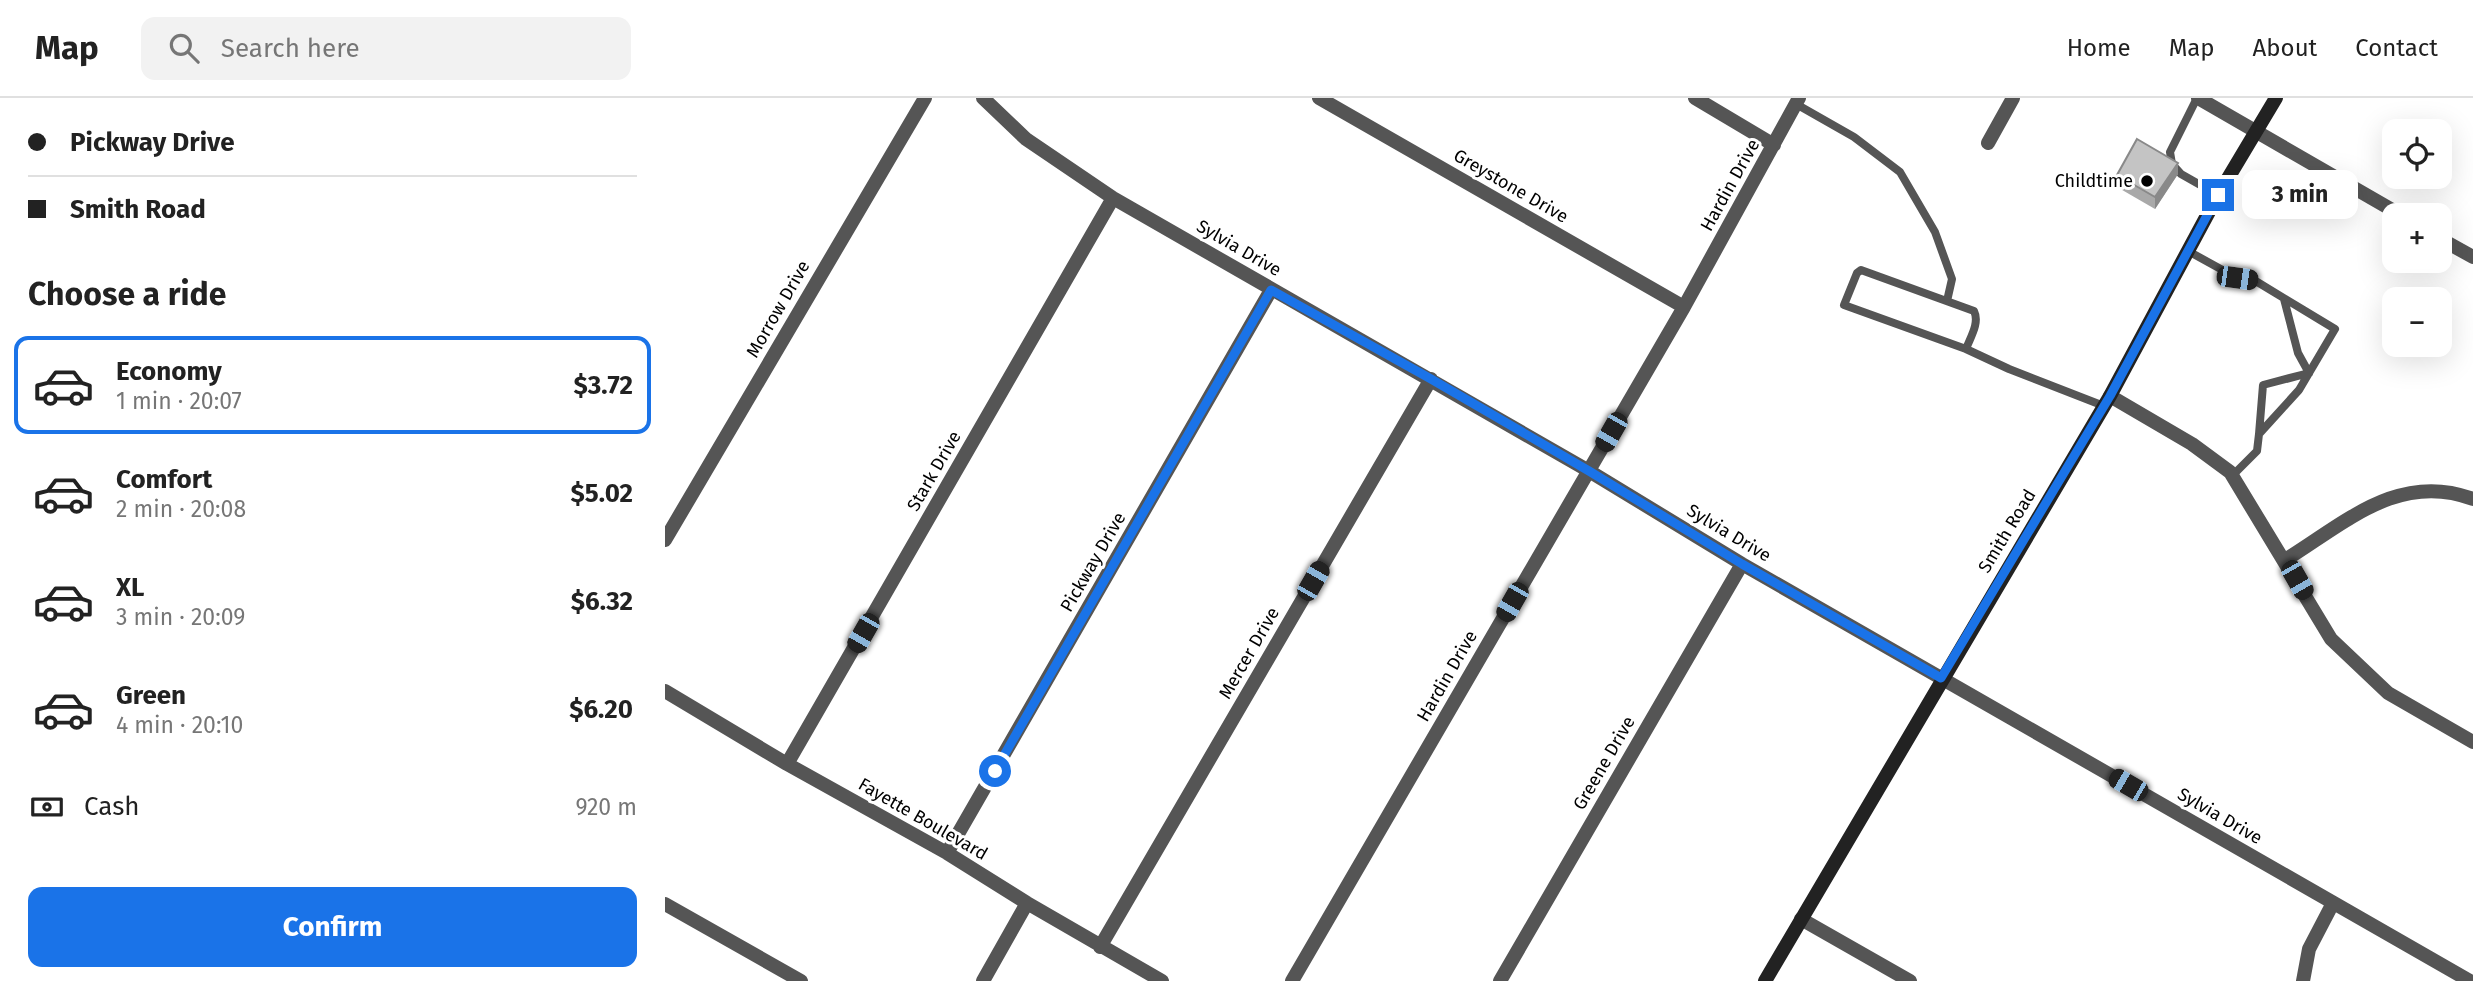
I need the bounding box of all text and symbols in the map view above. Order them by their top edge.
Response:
search box [141,17,631,80]
text: Map [35,28,99,68]
icon: search [165,29,203,67]
text: Search here [221,33,360,64]
text: Home [2067,34,2131,62]
text: Map [2169,34,2215,62]
text: About [2253,34,2317,62]
text: Contact [2355,34,2438,62]
map controls [2382,119,2452,357]
button: locate [2382,119,2452,189]
text: Pickway Drive [70,127,235,158]
street label: Hardin Drive [1696,135,1764,235]
street label: Greystone Drive [1450,144,1572,228]
place label: Childtime [2055,170,2133,192]
callout: 3 min [2243,170,2358,220]
marker: Childtime [2139,173,2155,189]
route end [2202,179,2234,211]
text: 3 min [2272,180,2328,208]
text: Smith Road [70,194,206,225]
button: + [2382,203,2452,273]
street label: Sylvia Drive [1193,215,1285,281]
street label: Morrow Drive [741,257,815,361]
car [2215,265,2260,291]
text: Choose a ride [28,275,226,313]
button: − [2382,287,2452,357]
icon: car [32,354,95,417]
text: Economy [116,356,222,387]
text: $3.72 [574,370,633,401]
text: 1 min · 20:07 [116,387,242,415]
car [1592,409,1631,455]
street label: Stark Drive [902,427,966,515]
icon: car [32,462,95,525]
text: Comfort [116,464,212,495]
text: $5.02 [571,478,633,509]
street label: Smith Road [1973,485,2041,577]
text: 2 min · 20:08 [116,495,246,523]
street label: Sylvia Drive [1683,499,1775,567]
street label: Pickway Drive [1056,508,1130,616]
car [2278,557,2317,603]
car [1294,558,1333,604]
icon: car [32,570,95,633]
text: XL [116,572,144,603]
car [1493,579,1532,625]
text: $6.32 [571,586,633,617]
text: 3 min · 20:09 [116,603,245,631]
street label: Mercer Drive [1214,603,1284,703]
car [844,610,883,656]
street label: Hardin Drive [1412,626,1482,726]
icon: car [32,678,95,741]
text: Green [116,680,186,711]
text: $6.20 [569,694,633,725]
text: 4 min · 20:10 [116,711,243,739]
street label: Greene Drive [1568,712,1640,814]
route start [979,755,1011,787]
car [2105,765,2152,805]
street label: Fayette Boulevard [854,773,992,865]
street label: Sylvia Drive [2174,783,2266,849]
icon: cash [28,788,66,826]
text: Cash [84,791,140,822]
text: 920 m [575,793,637,821]
button: Confirm [28,887,637,967]

